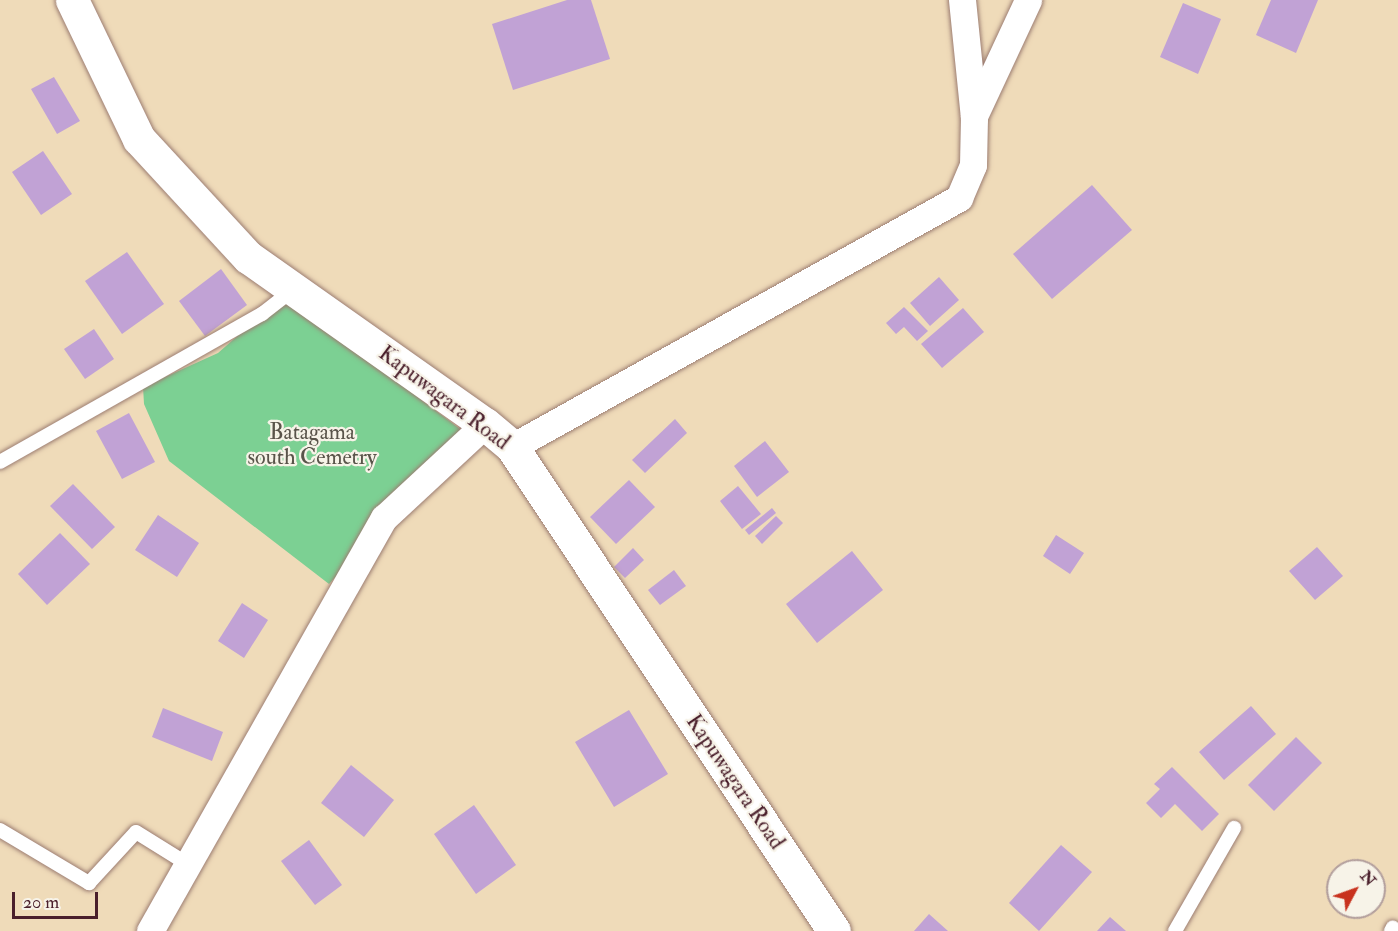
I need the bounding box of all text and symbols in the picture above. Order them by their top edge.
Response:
street label: Kapuwagara Road [373,340,515,456]
park label: Batagama south Cemetry [247,419,377,470]
street label: Kapuwagara Road [680,710,790,854]
north arrow [1326,859,1386,919]
text: N [1356,867,1380,890]
scale bar [15,880,100,918]
text: 20 m [23,891,59,914]

